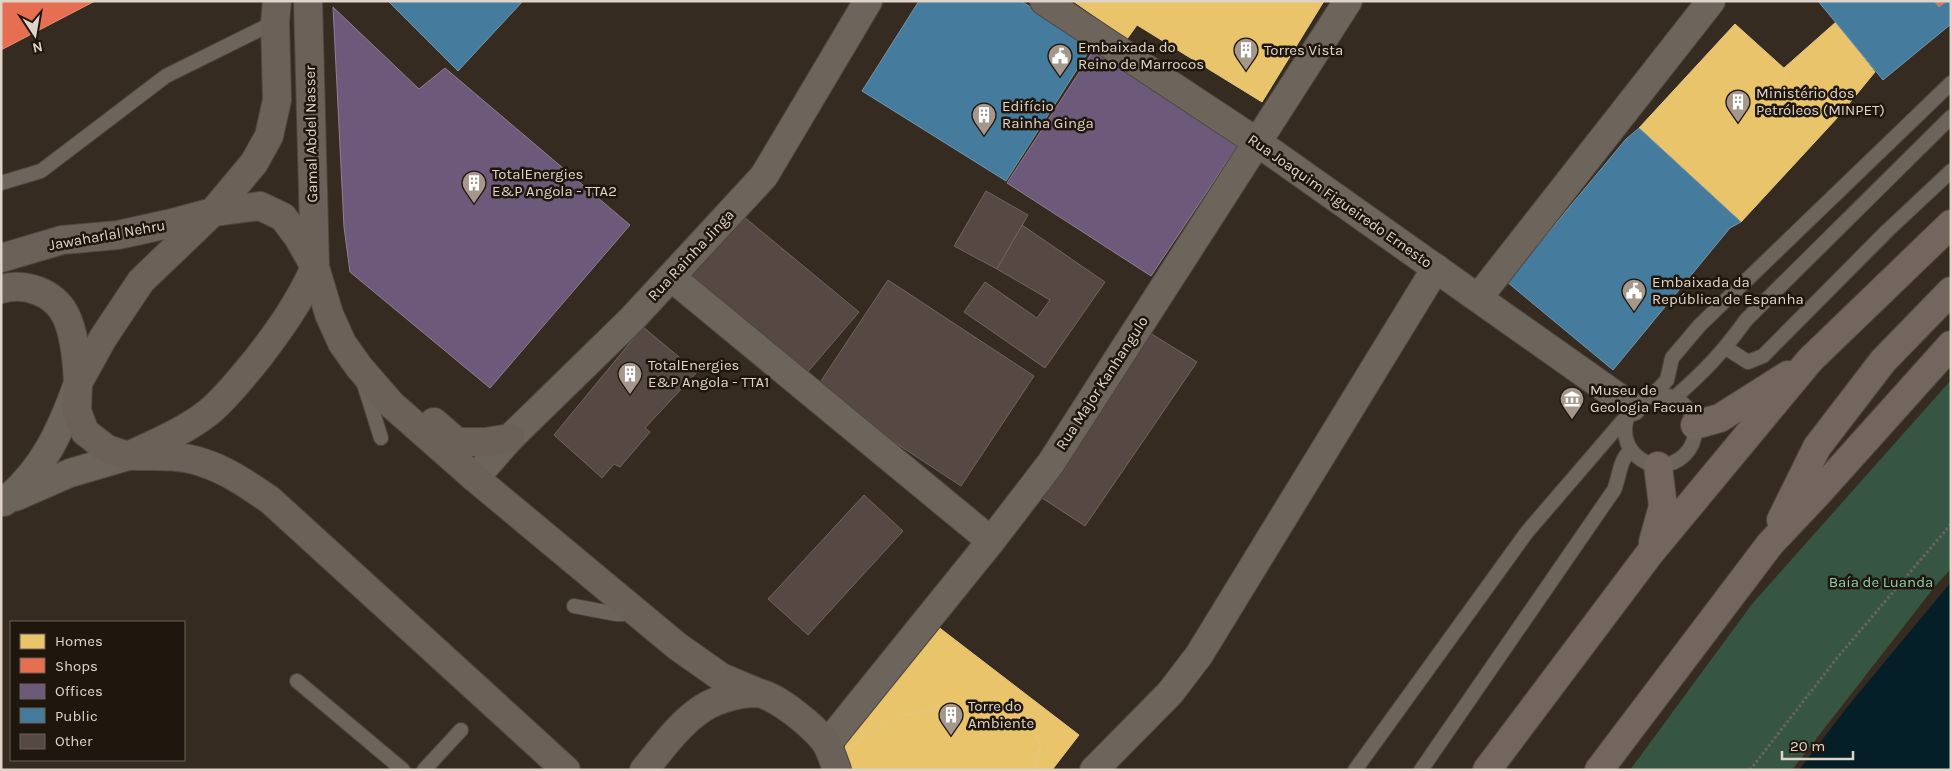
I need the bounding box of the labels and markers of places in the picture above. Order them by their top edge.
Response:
building icon: Torres Vista [1233,37,1259,71]
place label: Embaixada do Reino de Marrocos [1078,38,1204,73]
place label: Torres Vista [1264,41,1343,59]
public building icon: Embaixada do Reino de Marrocos [1047,43,1073,77]
place label: Ministério dos Petróleos (MINPET) [1756,84,1885,119]
building icon: Ministério dos Petróleos (MINPET) [1725,89,1751,123]
place label: Edifício Rainha Ginga [1002,97,1094,132]
building icon: Edifício Rainha Ginga [971,102,997,136]
place label: TotalEnergies E&P Angola - TTA2 [492,165,617,200]
building icon: TotalEnergies E&P Angola - TTA2 [461,170,487,204]
place label: Embaixada da República de Espanha [1652,273,1804,308]
public building icon: Embaixada da República de Espanha [1621,278,1647,312]
place label: TotalEnergies E&P Angola - TTA1 [648,356,769,391]
building icon: TotalEnergies E&P Angola - TTA1 [617,361,643,395]
place label: Museu de Geologia Facuan [1590,381,1703,416]
museum icon: Museu de Geologia Facuan [1559,386,1585,420]
place label: Torre do Ambiente [968,697,1034,732]
building icon: Torre do Ambiente [938,702,964,736]

